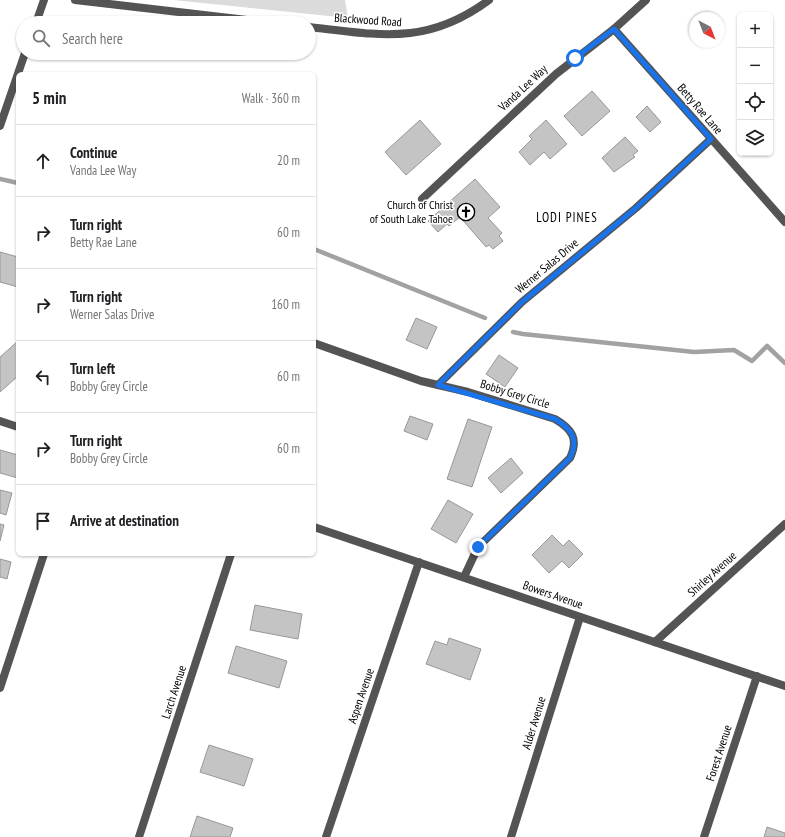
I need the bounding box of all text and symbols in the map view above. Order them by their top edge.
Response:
street label: Blackwood Road [334,10,402,29]
north arrow [689,12,725,48]
map controls [737,12,773,156]
button: + [737,12,773,48]
search box [16,16,316,60]
icon: search [30,27,52,49]
text: Search here [62,29,123,48]
button: − [737,48,773,84]
route start [566,49,584,67]
street label: Vanda Lee Way [494,61,551,115]
street label: Betty Rae Lane [674,80,726,137]
button: locate [737,84,773,120]
text: 5 min [32,87,66,109]
text: Walk · 360 m [242,90,300,107]
button: layers [737,120,773,156]
text: Continue [70,143,117,162]
icon: ahead [32,150,54,172]
text: 20 m [277,152,300,169]
text: Vanda Lee Way [70,162,136,179]
place label: Church of Christ of South Lake Tahoe [370,197,454,226]
church icon: Church of Christ of South Lake Tahoe [456,202,476,222]
district label: LODI PINES [536,209,598,226]
text: Turn right [70,215,122,234]
icon: right [32,222,54,244]
text: 60 m [277,224,300,241]
text: Betty Rae Lane [70,234,137,251]
street label: Werner Salas Drive [512,235,581,296]
text: Turn right [70,287,122,306]
icon: right [32,294,54,316]
text: 160 m [271,296,300,313]
text: Werner Salas Drive [70,306,154,323]
text: Turn left [70,359,115,378]
icon: left [32,366,54,388]
text: 60 m [277,368,300,385]
street label: Bobby Grey Circle [479,376,552,411]
text: Bobby Grey Circle [70,378,148,395]
text: Turn right [70,431,122,450]
icon: right [32,438,54,460]
text: 60 m [277,440,300,457]
text: Bobby Grey Circle [70,450,148,467]
icon: arrive [32,510,54,532]
text: Arrive at destination [70,511,179,530]
route end [469,538,487,556]
street label: Shirley Avenue [684,548,739,599]
street label: Bowers Avenue [521,577,585,612]
street label: Larch Avenue [158,663,189,720]
street label: Aspen Avenue [344,666,377,726]
street label: Alder Avenue [518,695,549,751]
street label: Forest Avenue [702,723,735,783]

